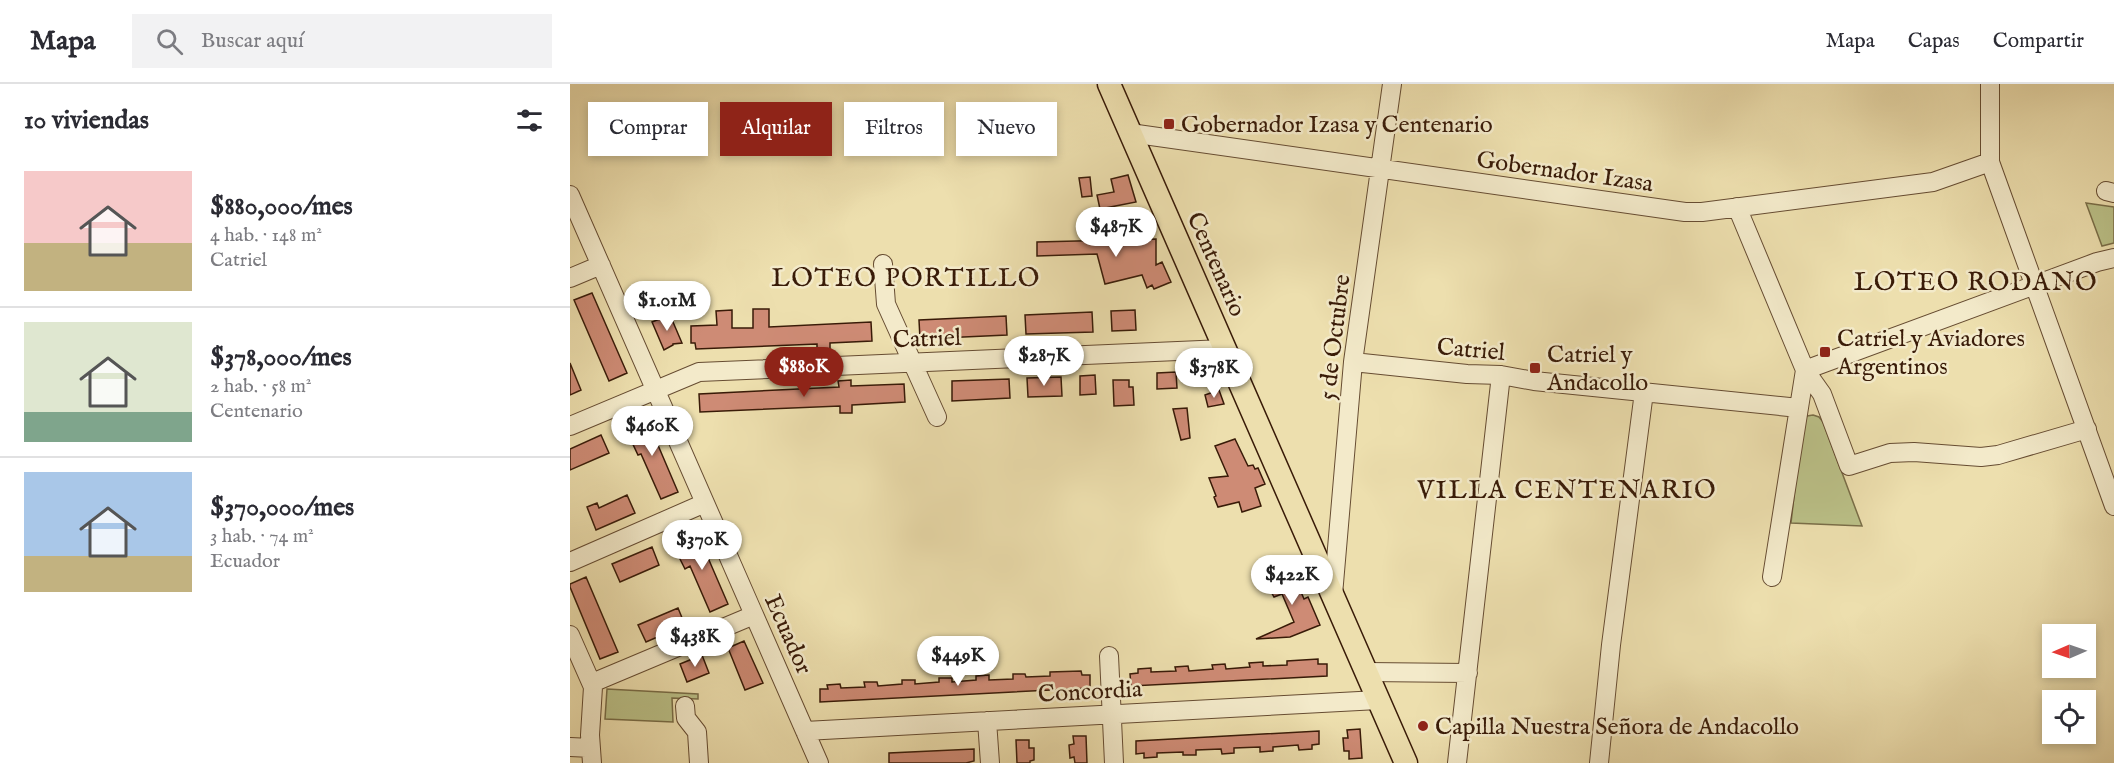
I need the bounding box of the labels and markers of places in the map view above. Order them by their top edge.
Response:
place label: Gobernador Izasa y Centenario [1181,110,1493,141]
marker: Gobernador Izasa y Centenario [1162,117,1176,131]
pin: $487K [1074,207,1158,258]
pin: $1.01M [618,281,716,332]
place label: Catriel y Aviadores Argentinos [1836,324,2025,383]
pin: $287K [1002,336,1086,387]
place label: Catriel y Andacollo [1546,340,1648,399]
marker: Catriel y Aviadores Argentinos [1818,345,1832,359]
pin: $880K [762,347,846,398]
pin: $378K [1172,348,1256,399]
marker: Catriel y Andacollo [1528,361,1542,375]
pin: $460K [610,406,694,457]
pin: $370K [660,520,744,571]
pin: $422K [1250,555,1334,606]
pin: $438K [653,617,737,668]
pin: $449K [916,636,1000,687]
place label: Capilla Nuestra Señora de Andacollo [1435,712,1799,743]
marker: Capilla Nuestra Señora de Andacollo [1416,719,1430,733]

